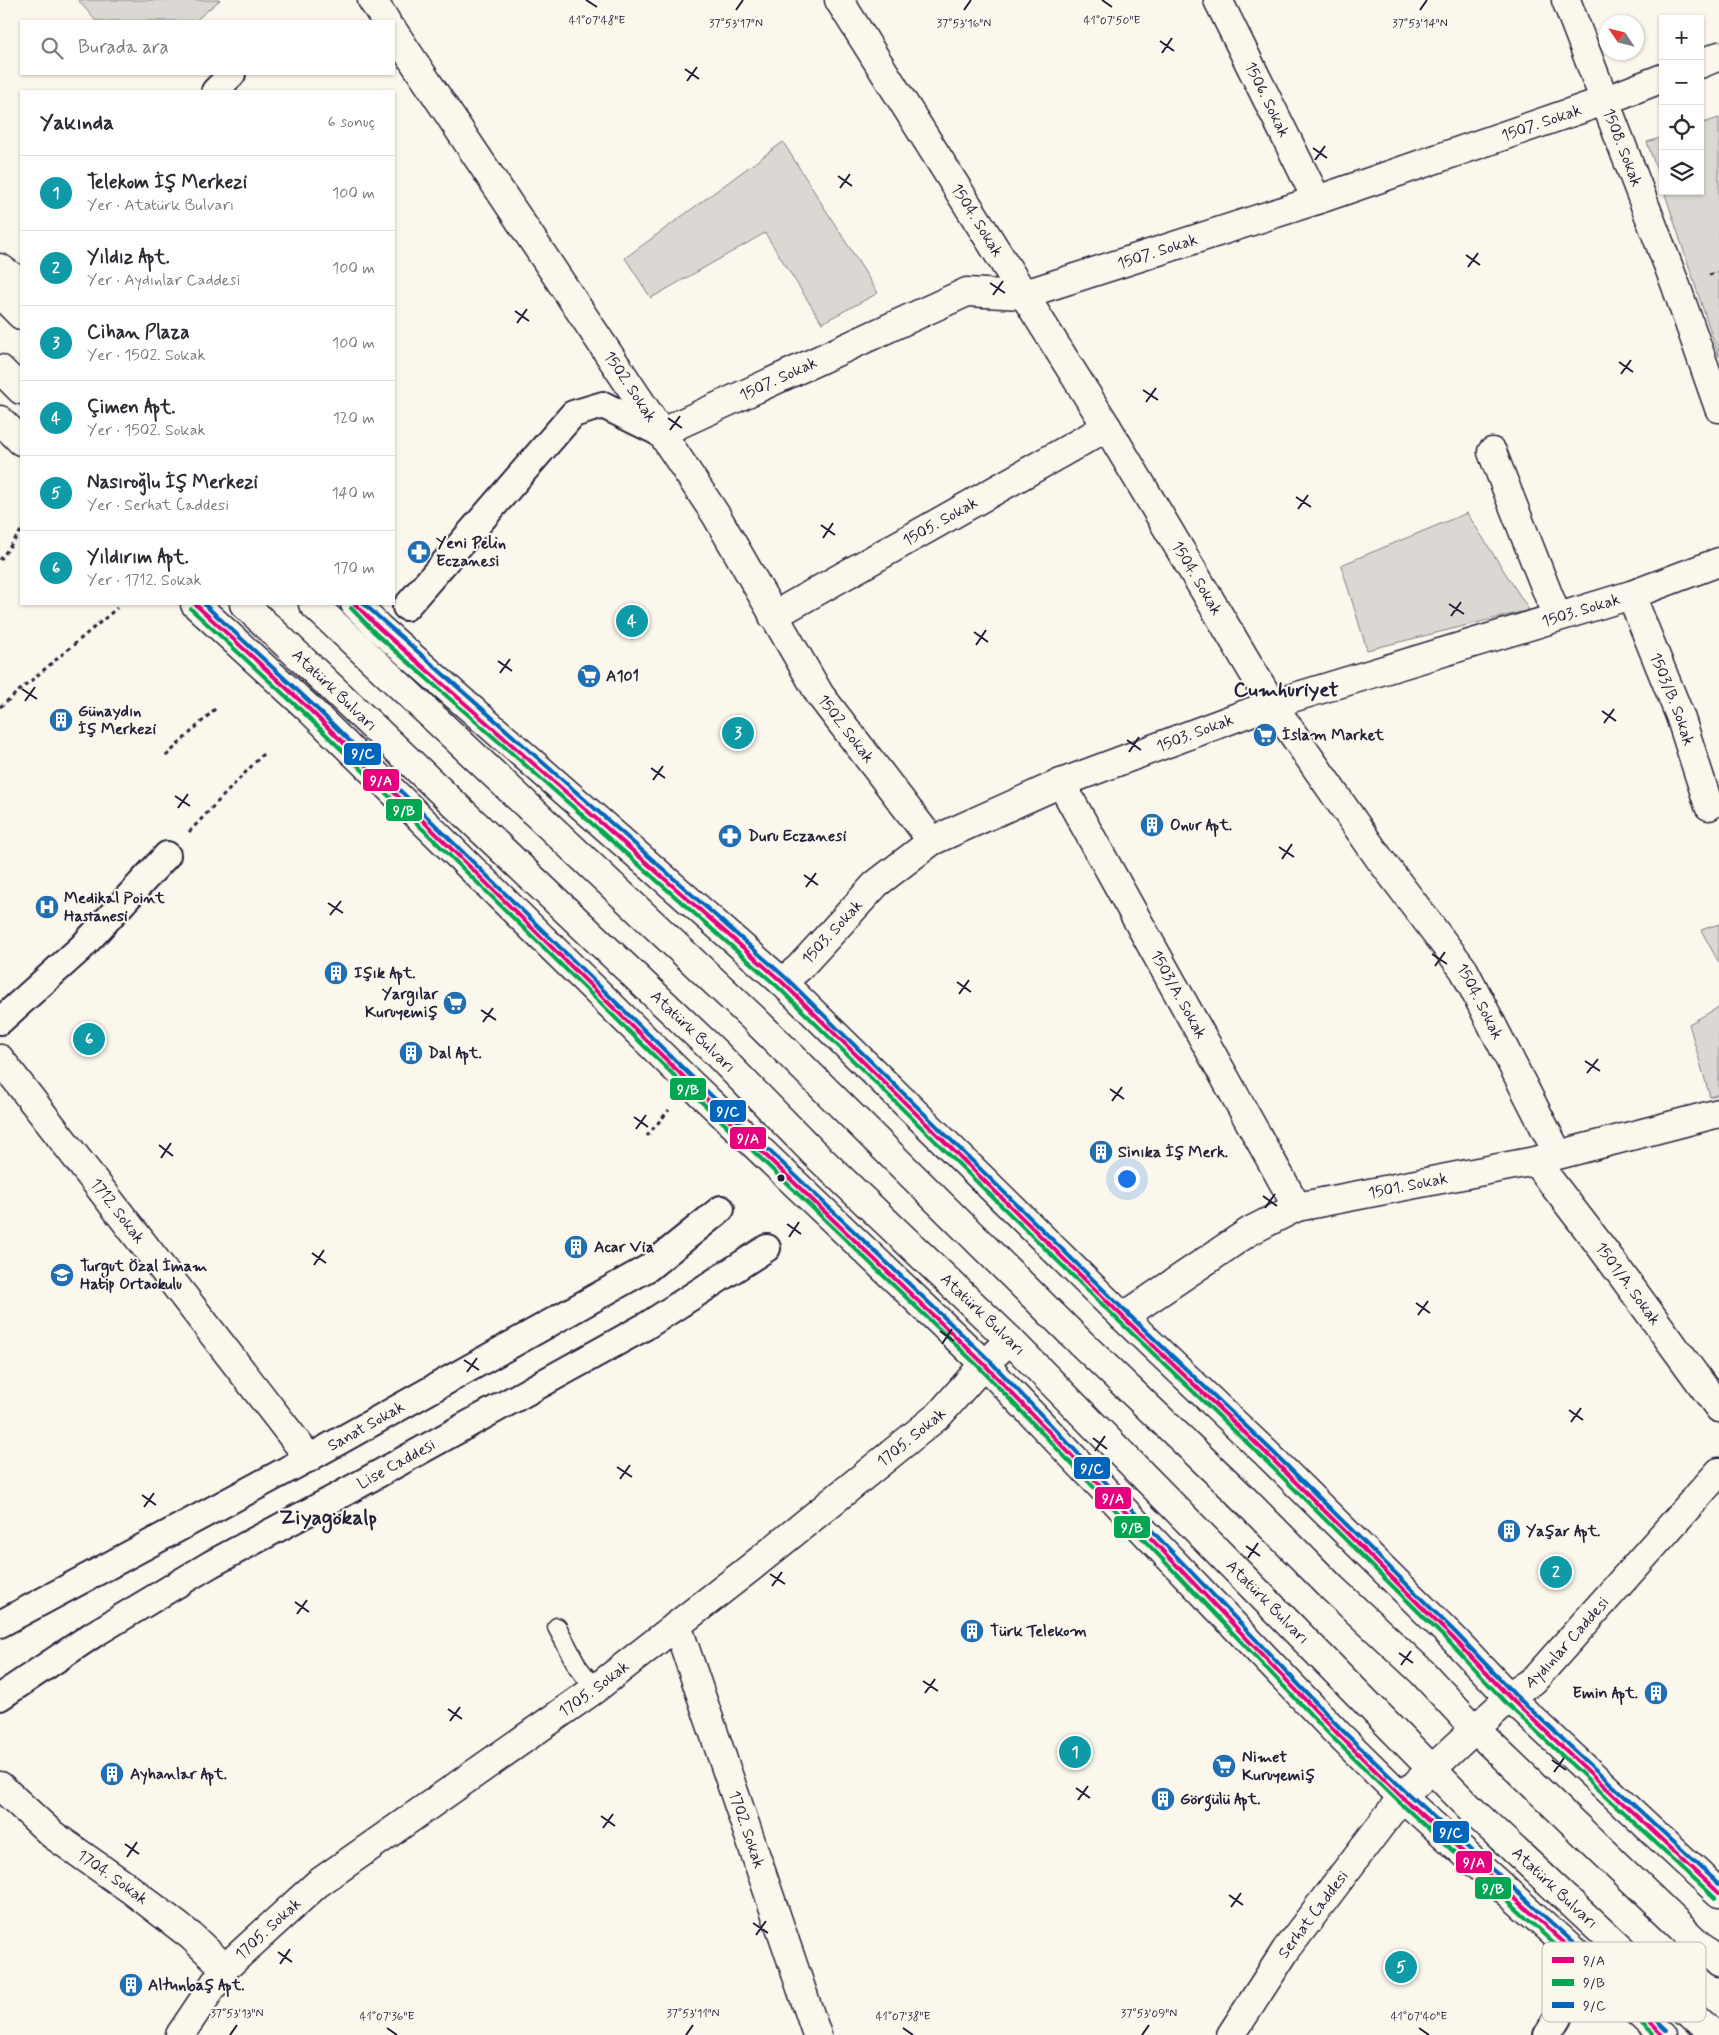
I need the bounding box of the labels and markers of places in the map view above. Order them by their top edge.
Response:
place label: Yeni Pelin Eczanesi [436,533,506,572]
pharmacy icon: Yeni Pelin Eczanesi [406,539,432,565]
pin: 4 [616,602,648,640]
supermarket icon: A101 [576,663,602,689]
place label: A101 [606,666,639,687]
place label: Günaydın İş Merkezi [78,701,156,740]
building icon: Günaydın İş Merkezi [48,707,74,733]
pin: 3 [722,714,754,752]
supermarket icon: İslam Market [1252,722,1278,748]
place label: İslam Market [1282,725,1385,746]
building icon: Onur Apt. [1139,812,1165,838]
place label: Onur Apt. [1170,815,1232,837]
pharmacy icon: Duru Eczanesi [717,823,743,849]
place label: Duru Eczanesi [748,826,847,847]
place label: Medikal Point Hastanesi [64,888,165,927]
hospital icon: Medikal Point Hastanesi [34,894,60,920]
building icon: Işık Apt. [323,960,349,986]
place label: Işık Apt. [354,963,416,985]
place label: Yargılar Kuruyemiş [365,984,438,1023]
supermarket icon: Yargılar Kuruyemiş [442,990,468,1016]
pin: 6 [73,1020,105,1058]
building icon: Dal Apt. [398,1040,424,1066]
place label: Dal Apt. [428,1043,482,1065]
building icon: Sinıka İş Merk. [1088,1139,1114,1165]
place label: Sinıka İş Merk. [1118,1142,1228,1163]
unlabelled marker [776,1173,786,1183]
building icon: Acar Via [563,1234,589,1260]
place label: Acar Via [594,1237,654,1258]
place label: Turgut Özal İmam Hatip Ortaokulu [80,1256,207,1295]
school or university icon: Turgut Özal İmam Hatip Ortaokulu [49,1262,75,1288]
building icon: Yaşar Apt. [1496,1518,1522,1544]
place label: Yaşar Apt. [1526,1521,1600,1543]
pin: 2 [1540,1553,1572,1591]
building icon: Türk Telekom [959,1618,985,1644]
place label: Türk Telekom [990,1621,1087,1642]
building icon: Emin Apt. [1643,1680,1669,1706]
place label: Emin Apt. [1573,1683,1638,1705]
pin: 1 [1059,1733,1091,1771]
place label: Nimet Kuruyemiş [1242,1747,1315,1786]
supermarket icon: Nimet Kuruyemiş [1211,1753,1237,1779]
building icon: Ayhanlar Apt. [99,1761,125,1787]
place label: Ayhanlar Apt. [130,1764,227,1786]
building icon: Görgülü Apt. [1150,1786,1176,1812]
place label: Görgülü Apt. [1180,1789,1261,1812]
pin: 5 [1385,1948,1417,1986]
building icon: Altunbaş Apt. [118,1972,144,1998]
place label: Altunbaş Apt. [148,1975,245,1997]

